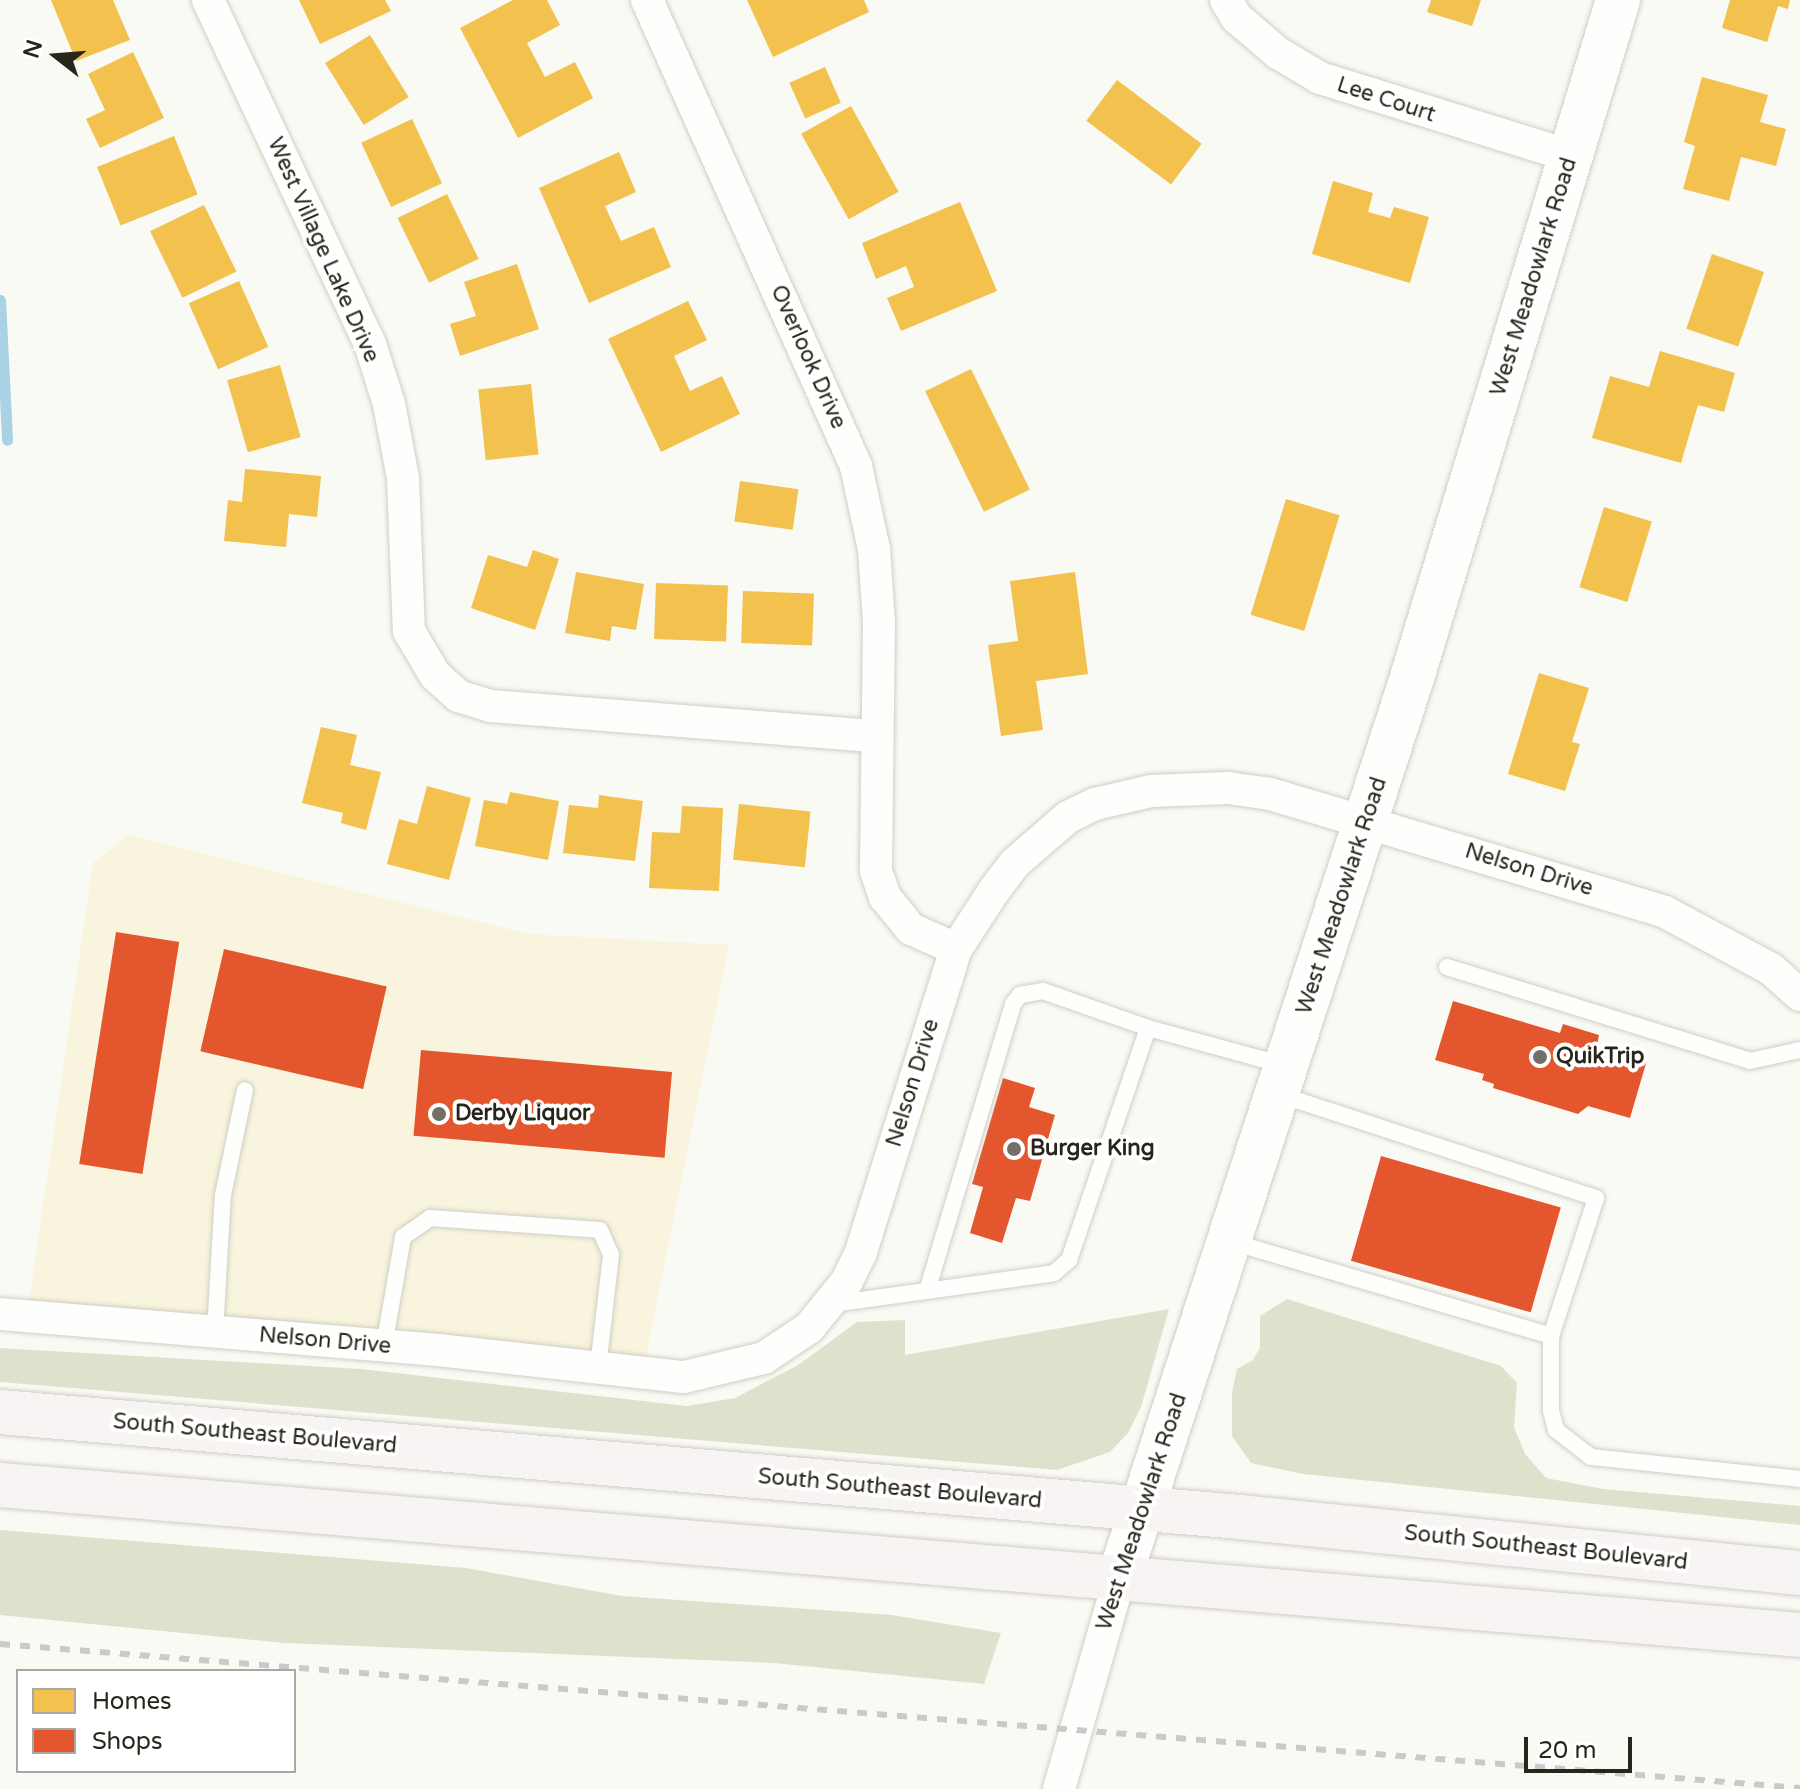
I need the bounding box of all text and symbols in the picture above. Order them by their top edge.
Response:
north arrow [16,16,96,96]
text: N [18,37,48,61]
street label: Lee Court [1333,72,1439,128]
street label: West Village Lake Drive [261,133,385,367]
street label: West Meadowlark Road [1485,155,1583,399]
street label: Overlook Drive [765,281,851,433]
street label: West Meadowlark Road [1291,774,1393,1018]
street label: Nelson Drive [1462,838,1596,902]
street label: Nelson Drive [881,1016,945,1150]
place label: QuikTrip [1556,1044,1644,1070]
marker: QuikTrip [1531,1048,1549,1066]
place label: Derby Liquor [455,1101,590,1127]
marker: Derby Liquor [430,1105,448,1123]
place label: Burger King [1030,1136,1155,1162]
marker: Burger King [1005,1140,1023,1158]
street label: Nelson Drive [258,1322,392,1360]
street label: West Meadowlark Road [1091,1390,1193,1634]
street label: South Southeast Boulevard [112,1408,398,1460]
street label: South Southeast Boulevard [757,1463,1043,1515]
street label: South Southeast Boulevard [1403,1520,1689,1576]
legend [16,1669,296,1773]
text: Homes [92,1687,172,1716]
scale bar [1528,1721,1636,1771]
text: Shops [92,1727,162,1756]
text: 20 m [1538,1736,1596,1765]

